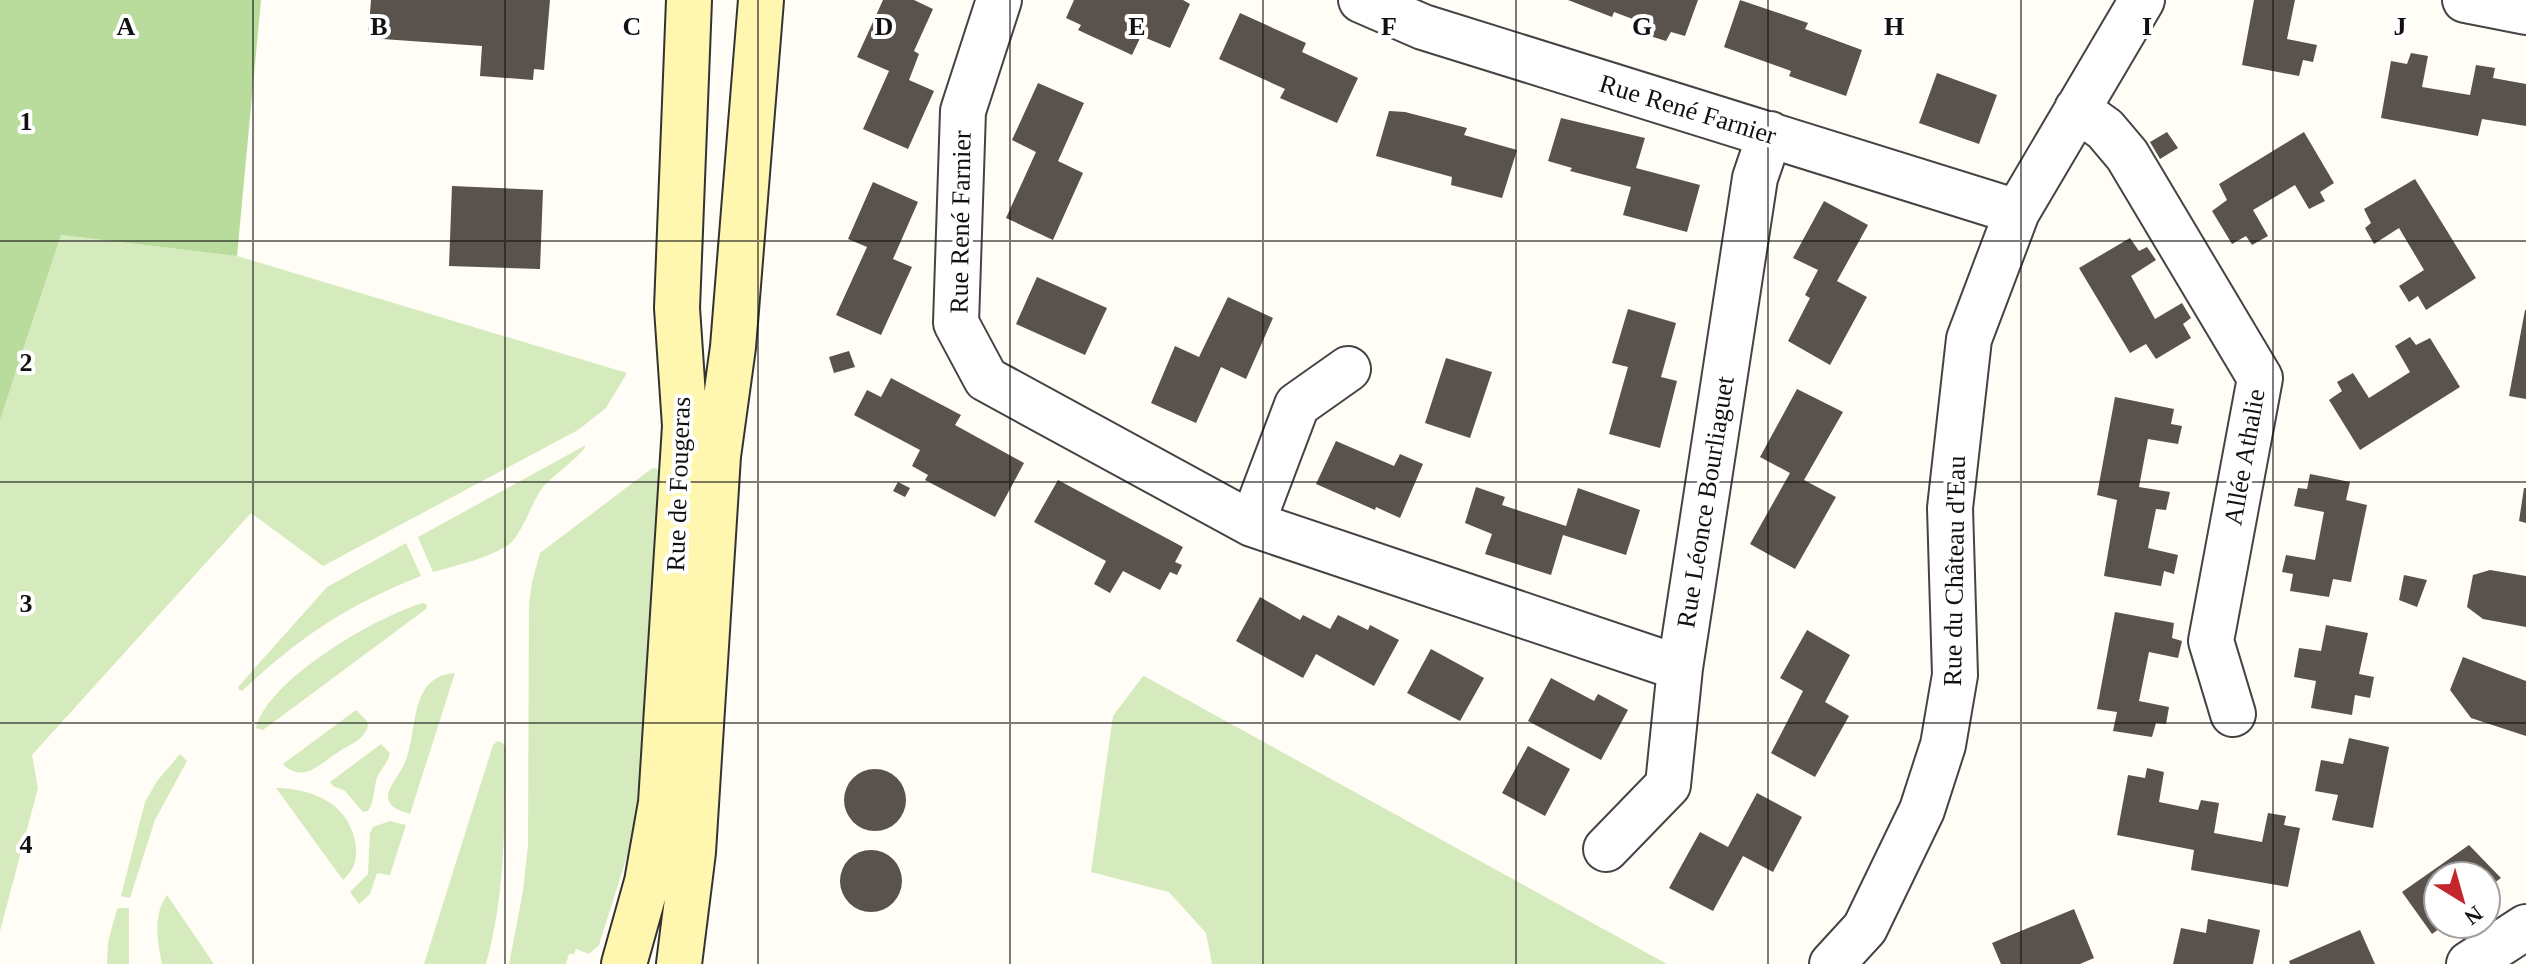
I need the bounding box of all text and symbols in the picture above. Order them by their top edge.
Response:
text: A [117,12,136,41]
text: B [370,12,388,41]
text: C [623,12,641,41]
text: D [875,12,893,41]
text: E [1128,12,1146,41]
text: F [1381,12,1397,41]
text: G [1632,12,1652,41]
text: H [1884,12,1904,41]
text: I [2142,12,2152,41]
text: J [2394,12,2407,41]
street label: Rue René Farnier [1596,69,1780,150]
text: 1 [20,107,33,136]
street label: Rue René Farnier [944,130,977,314]
text: 2 [20,348,33,377]
street label: Rue Léonce Bourliaguet [1671,374,1740,630]
street label: Allée Athalie [2218,387,2271,528]
street label: Rue de Fougeras [661,396,696,572]
street label: Rue du Château d'Eau [1938,455,1971,687]
text: 3 [20,589,33,618]
text: 4 [20,830,33,859]
north arrow [2422,860,2502,940]
text: N [2460,901,2488,930]

